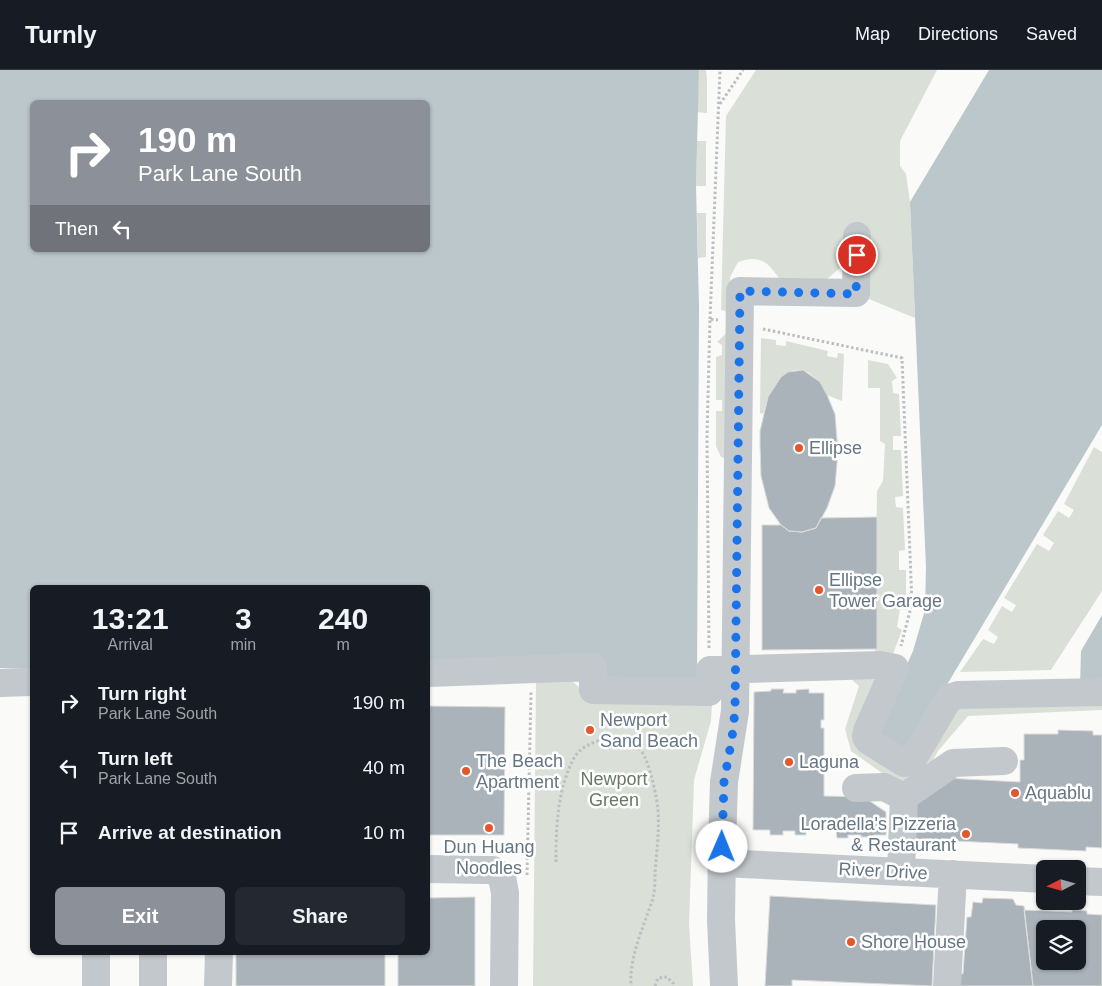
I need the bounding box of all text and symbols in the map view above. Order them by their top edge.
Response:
text: Turnly [25,21,97,48]
text: Map [855,24,890,44]
text: Directions [918,24,998,44]
text: Saved [1026,24,1077,44]
icon: right [55,120,120,185]
text: 190 m [138,120,237,159]
text: Park Lane South [138,161,302,186]
icon: left [108,215,136,243]
text: Then [55,218,98,239]
pin [836,234,878,276]
icon: arrive [843,241,871,269]
place label: Ellipse [809,438,862,458]
marker: Ellipse [793,442,805,454]
place label: Ellipse Tower Garage [829,570,942,611]
marker: Ellipse Tower Garage [813,584,825,596]
text: 13:21 [92,602,169,635]
text: 3 [235,602,252,635]
text: 240 [318,602,368,635]
text: Arrival [108,636,153,653]
text: min [230,636,256,653]
text: m [336,636,350,653]
text: Turn right [98,683,186,704]
icon: right [55,689,83,717]
text: 190 m [352,692,405,713]
text: Park Lane South [98,705,217,722]
place label: Newport Sand Beach [600,710,698,751]
marker: Newport Sand Beach [584,724,596,736]
text: Turn left [98,748,173,769]
place label: The Beach Apartment [476,751,563,792]
place label: Laguna [799,752,860,772]
icon: left [55,754,83,782]
marker: Laguna [783,756,795,768]
text: 40 m [363,757,405,778]
marker: The Beach Apartment [460,765,472,777]
park label: Newport Green [580,769,648,810]
text: Park Lane South [98,770,217,787]
place label: Aquablu [1025,783,1091,803]
marker: Aquablu [1009,787,1021,799]
place label: Loradella's Pizzeria & Restaurant [800,814,957,855]
icon: arrive [55,819,83,847]
position arrow [695,820,747,872]
text: Arrive at destination [98,822,282,843]
text: 10 m [363,822,405,843]
marker: Dun Huang Noodles [483,822,495,834]
marker: Loradella's Pizzeria & Restaurant [960,828,972,840]
place label: Dun Huang Noodles [443,837,535,878]
street label: River Drive [838,859,928,883]
north arrow [1036,860,1086,910]
map controls [1036,860,1086,970]
button: Exit [55,887,225,945]
button: Share [235,887,405,945]
button: layers [1036,920,1086,970]
place label: Shore House [861,932,966,952]
marker: Shore House [845,936,857,948]

